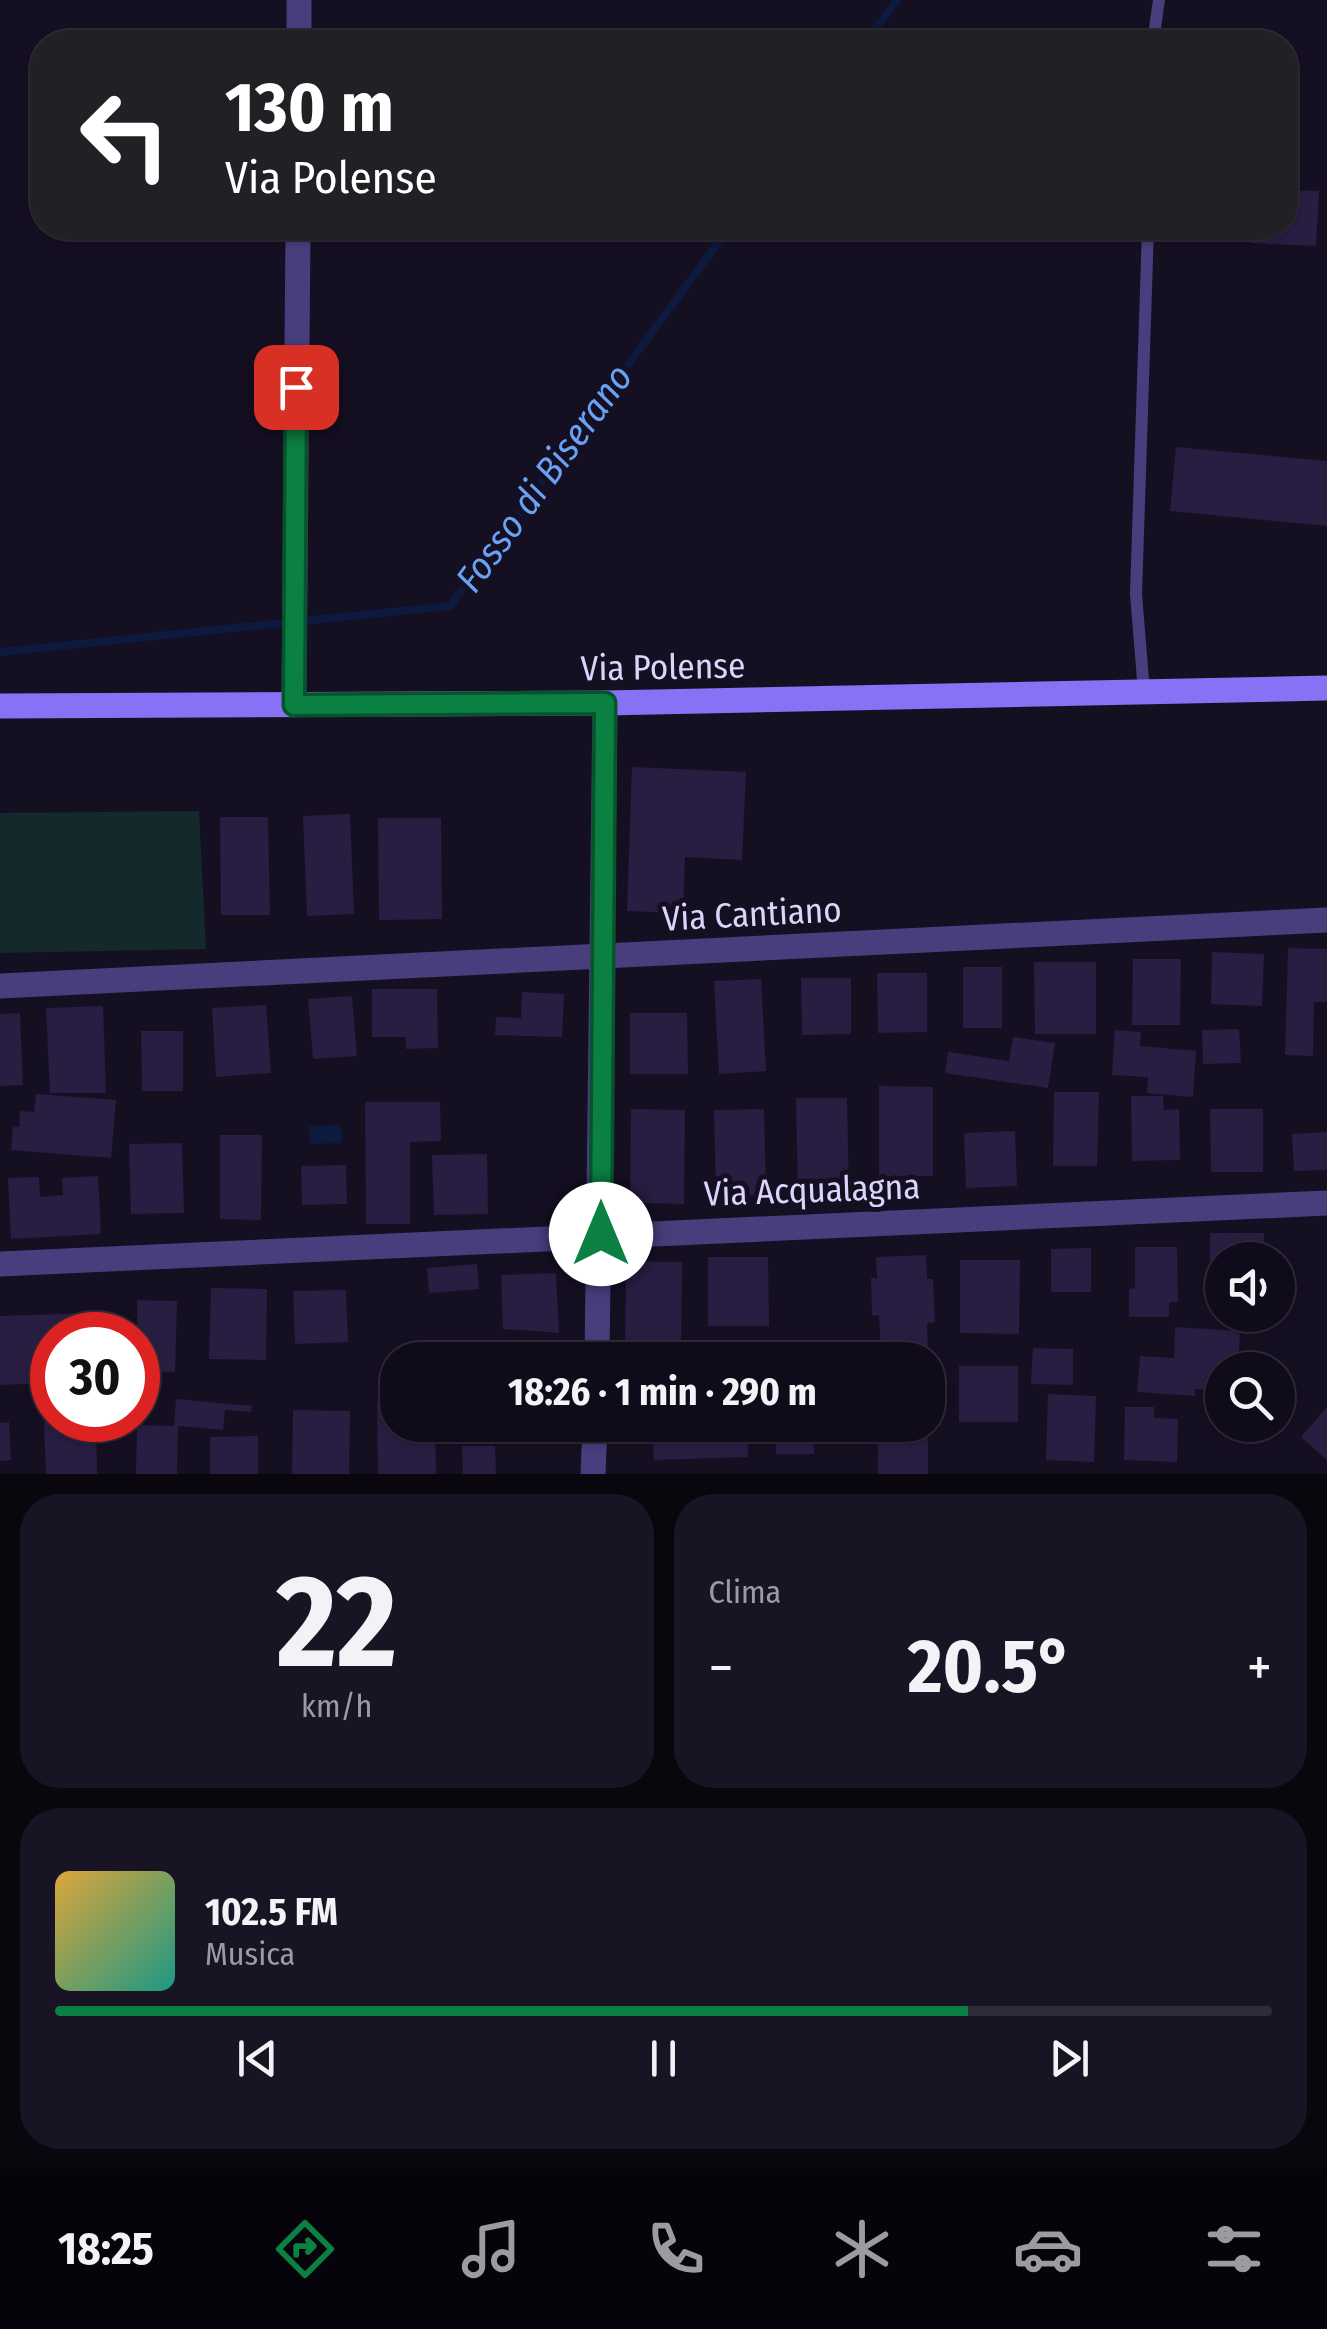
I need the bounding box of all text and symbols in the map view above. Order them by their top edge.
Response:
text: 130 m [225,66,394,150]
icon: left [60,70,190,200]
text: Via Polense [225,151,437,205]
pin [254,345,339,430]
water label: Fosso di Biserano [446,355,642,601]
icon: arrive [269,360,324,415]
street label: Via Polense [580,645,746,689]
street label: Via Cantiano [661,888,843,940]
street label: Via Acqualagna [703,1165,921,1215]
position arrow [549,1182,653,1286]
map controls [1205,1242,1295,1442]
button: sound [1205,1242,1295,1332]
speed limit sign: 30 [30,1312,160,1442]
button: search [1205,1352,1295,1442]
text: 18:26 · 1 min · 290 m [508,1369,817,1415]
text: 22 [277,1544,397,1700]
text: Clima [709,1573,781,1611]
text: 20.5° [908,1622,1073,1712]
text: − [709,1635,733,1701]
text: + [1247,1635,1272,1701]
text: km/h [301,1687,372,1725]
text: 102.5 FM [205,1889,338,1935]
text: Musica [205,1935,295,1973]
icon: previous [230,2031,285,2086]
icon: pause [636,2031,691,2086]
icon: next [1042,2031,1097,2086]
icon: directions [270,2214,340,2284]
icon: music [456,2214,526,2284]
icon: phone [641,2214,711,2284]
icon: climate [827,2214,897,2284]
icon: car [1013,2214,1083,2284]
icon: filters [1199,2214,1269,2284]
text: 18:25 [58,2222,154,2276]

